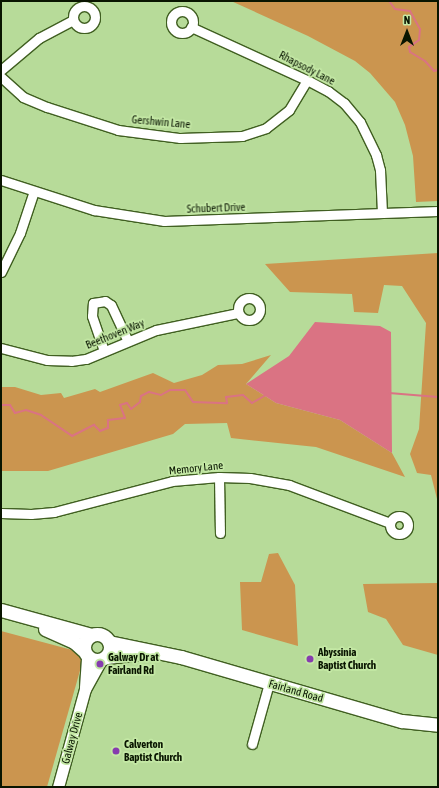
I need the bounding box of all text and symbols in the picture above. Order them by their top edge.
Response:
north arrow [387,12,427,52]
text: N [404,14,410,26]
street label: Rhapsody Lane [277,48,337,88]
street label: Gershwin Lane [131,113,191,131]
street label: Schubert Drive [186,200,246,216]
street label: Beethoven Way [84,316,146,352]
street label: Memory Lane [168,459,224,477]
place label: Abyssinia Baptist Church [318,646,376,672]
place label: Galway Dr at Fairland Rd [108,651,159,677]
marker: Abyssinia Baptist Church [305,654,315,664]
marker: Galway Dr at Fairland Rd [95,659,105,669]
street label: Fairland Road [267,677,325,705]
street label: Galway Drive [59,711,85,765]
place label: Calverton Baptist Church [124,738,182,764]
marker: Calverton Baptist Church [111,746,121,756]

